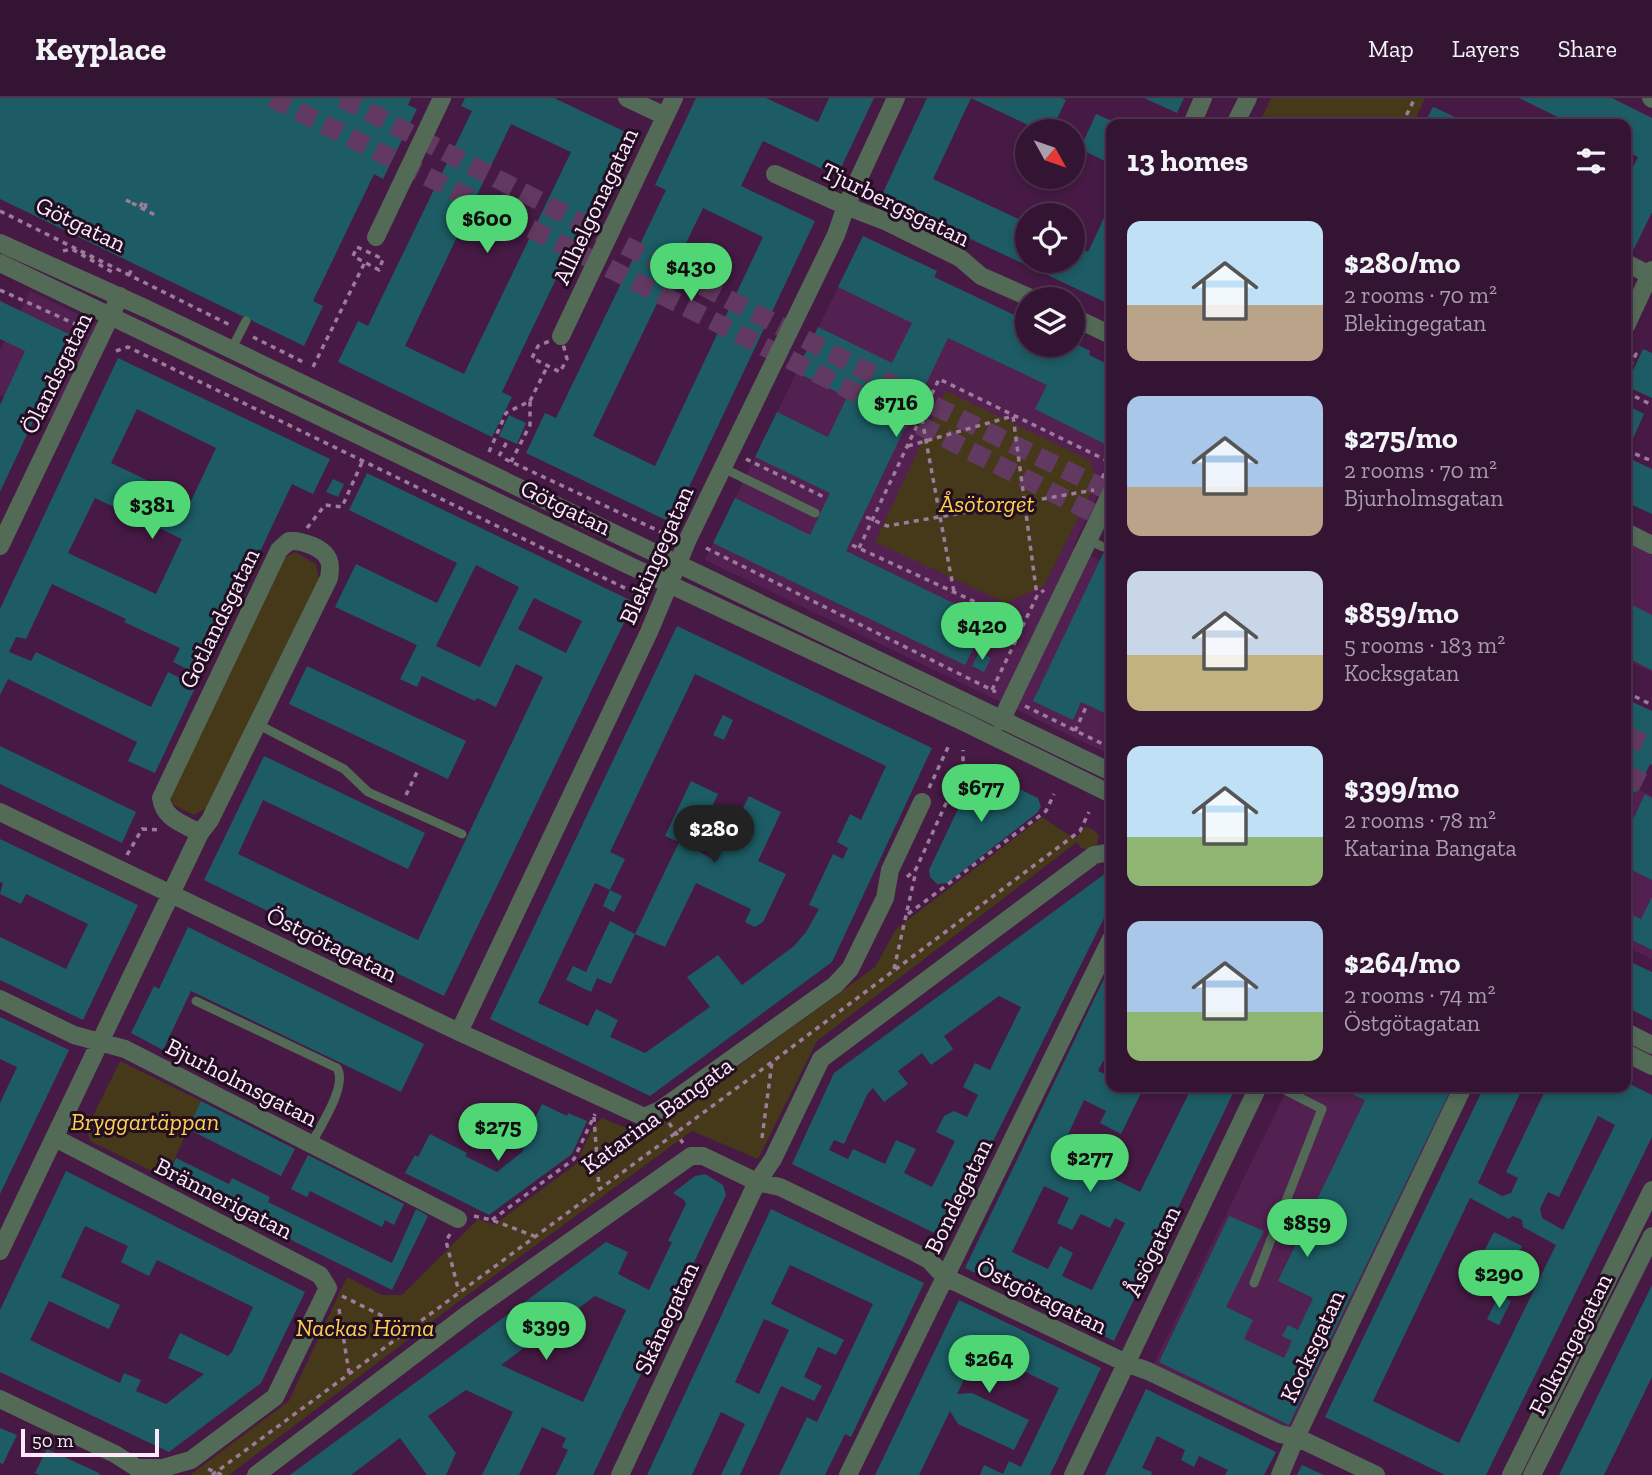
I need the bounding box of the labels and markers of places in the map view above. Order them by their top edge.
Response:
pin: $600 [446,195,528,255]
pin: $430 [650,244,732,303]
pin: $716 [855,380,937,439]
pin: $381 [111,482,193,541]
pin: $420 [941,602,1023,662]
pin: $677 [940,764,1022,824]
pin: $280 [673,806,755,865]
pin: $275 [457,1104,539,1163]
pin: $277 [1049,1134,1131,1194]
pin: $859 [1266,1200,1348,1259]
pin: $290 [1458,1250,1540,1310]
pin: $399 [505,1302,587,1362]
pin: $264 [948,1336,1030,1395]

